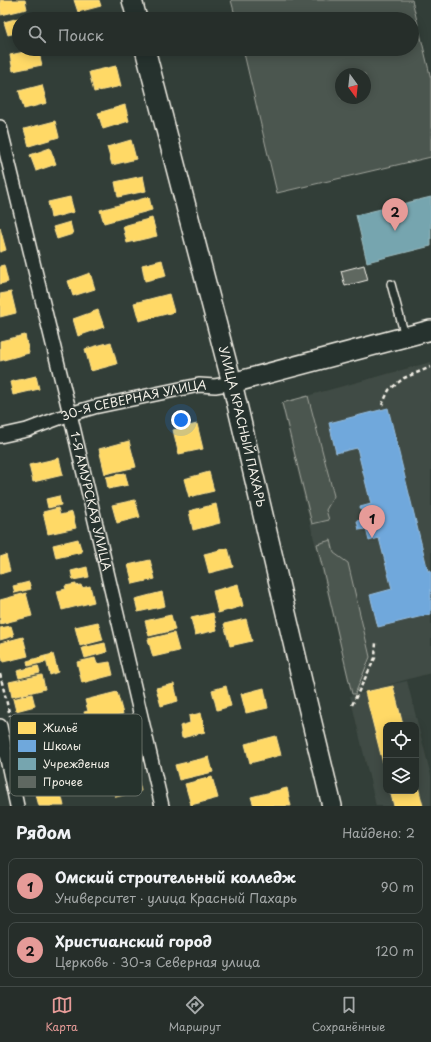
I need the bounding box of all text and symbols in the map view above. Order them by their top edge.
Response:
search box [12,12,419,56]
icon: search [26,23,48,45]
text: Поиск [58,23,104,46]
north arrow [335,68,371,104]
pin: 2 [382,198,408,231]
street label: УЛИЦА КРАСНЫЙ ПАХАРЬ [215,344,271,509]
street label: 30-Я СЕВЕРНАЯ УЛИЦА [58,375,207,425]
your location [171,410,191,430]
street label: 1-Я АМУРСКАЯ УЛИЦА [66,429,117,573]
pin: 1 [359,505,385,538]
legend [10,714,142,796]
text: Жильё [42,719,78,736]
map controls [383,722,419,794]
button: locate [383,722,419,758]
text: Школы [43,737,81,754]
text: Учреждения [43,755,110,772]
button: layers [383,758,419,794]
text: Прочее [43,773,83,790]
text: Рядом [16,819,71,845]
text: Найдено: 2 [342,823,415,842]
text: Омский строительный колледж [55,865,296,888]
text: 1 [27,877,33,896]
text: 90 m [381,877,414,896]
text: Университет · улица Красный Пахарь [55,888,297,907]
text: Христианский город [55,929,212,952]
text: 2 [25,941,35,960]
text: 120 m [375,941,414,960]
text: Церковь · 30-я Северная улица [55,952,260,971]
tab: Карта [46,994,78,1035]
tab: Маршрут [169,994,221,1035]
tab: Сохранённые [312,994,385,1035]

